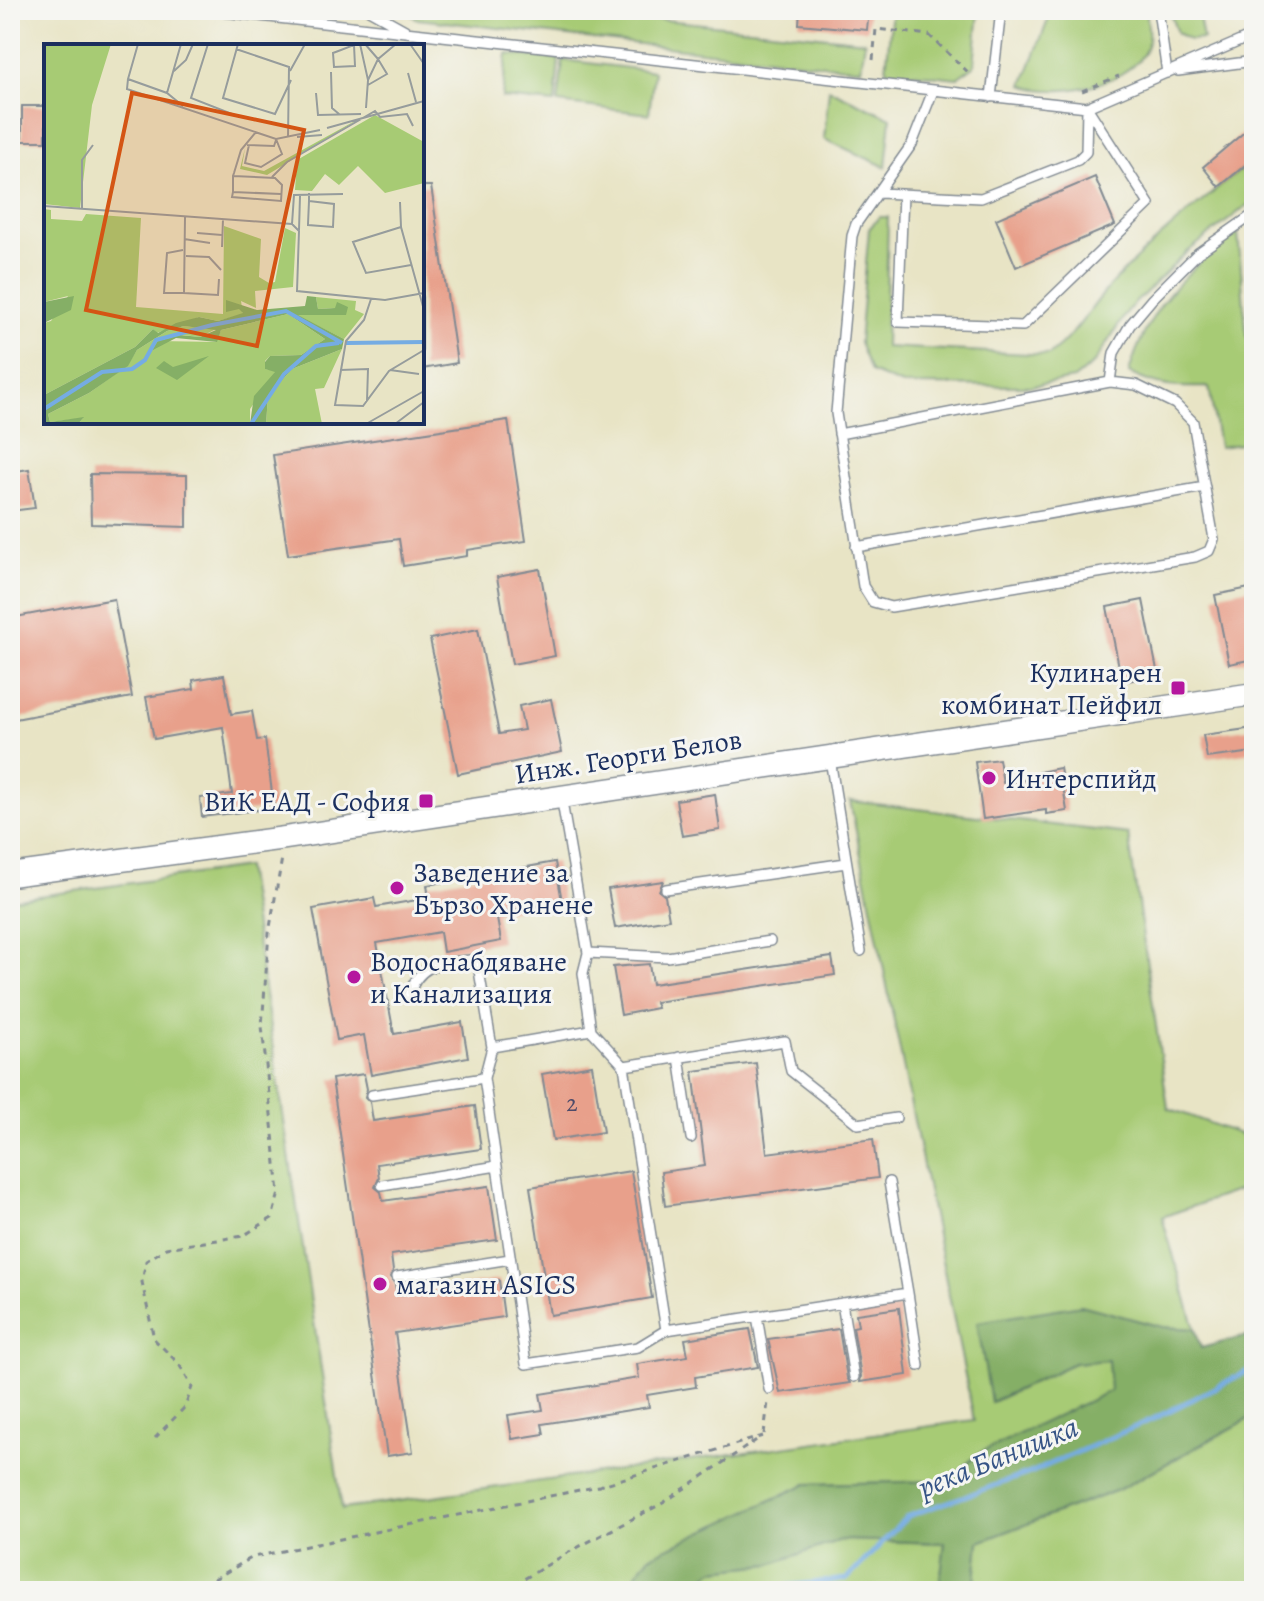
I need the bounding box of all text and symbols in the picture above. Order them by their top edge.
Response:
inset map [44,44,424,424]
place label: Кулинарен комбинат Пейфил [941,654,1162,724]
marker: Кулинарен комбинат Пейфил [1169,679,1187,697]
street label: Инж. Георги Белов [512,720,745,794]
place label: Интерспийд [1005,760,1157,798]
marker: Интерспийд [980,769,998,787]
place label: ВиК ЕАД - София [204,783,410,821]
marker: ВиК ЕАД - София [417,792,435,810]
place label: Заведение за Бързо Хранене [413,854,593,924]
marker: Заведение за Бързо Хранене [388,879,406,897]
place label: Водоснабдяване и Канализация [370,943,567,1013]
marker: Водоснабдяване и Канализация [345,968,363,986]
house number: 2 [566,1087,578,1119]
place label: магазин ASICS [396,1266,576,1304]
marker: магазин ASICS [371,1275,389,1293]
water label: река Банишка [911,1407,1084,1508]

